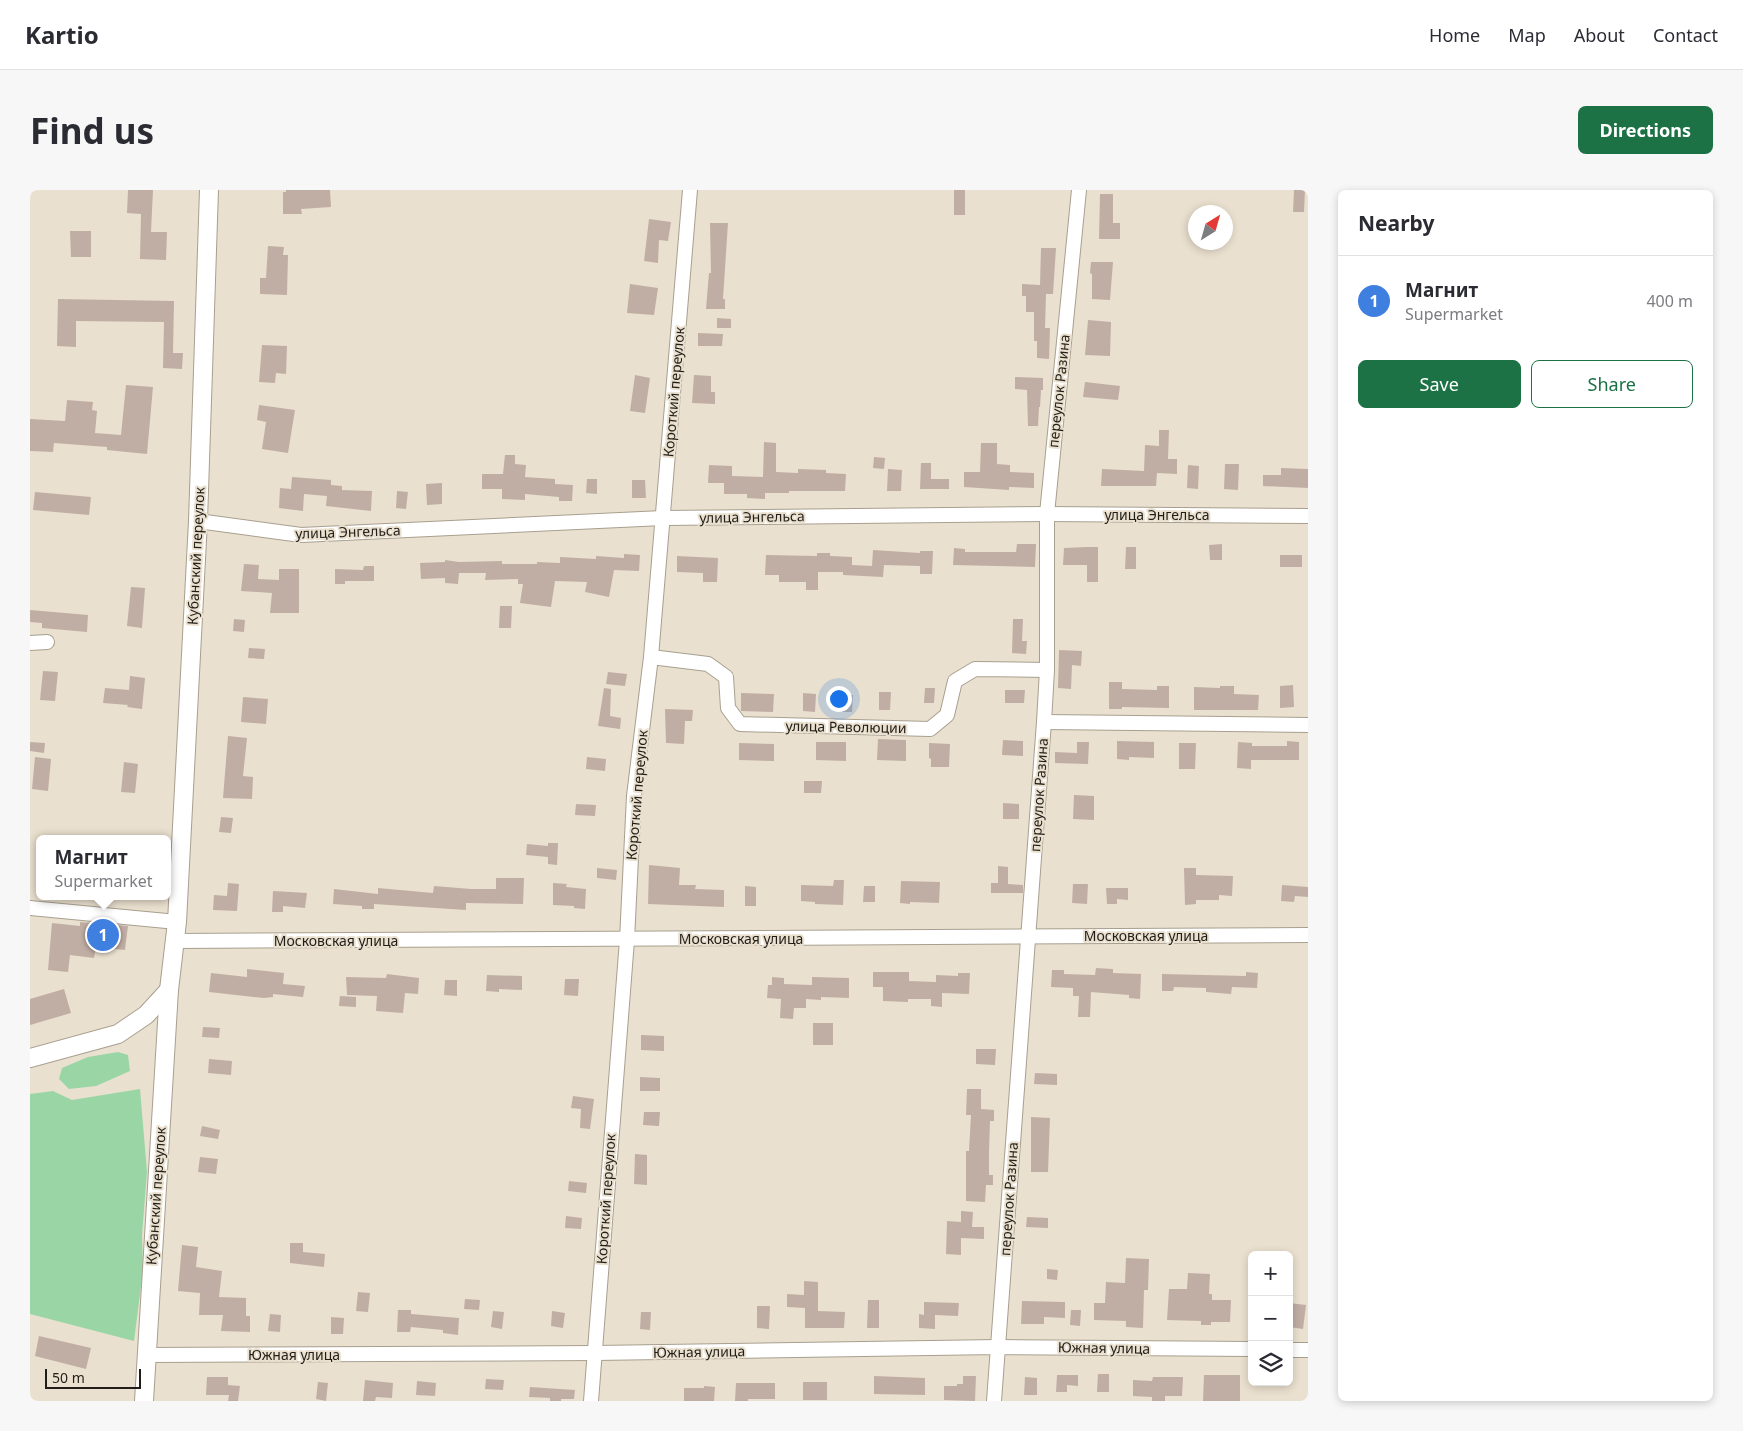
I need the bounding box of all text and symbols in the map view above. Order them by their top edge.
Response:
text: Kartio [25,18,99,51]
text: Home [1429,23,1480,47]
text: Map [1508,23,1546,47]
text: About [1574,23,1625,47]
text: Contact [1653,23,1718,47]
button: Directions [1578,106,1713,154]
text: Find us [30,107,154,154]
north arrow [1188,205,1233,250]
text: Nearby [1358,209,1434,237]
text: Магнит [1405,277,1478,303]
text: 1 [1369,290,1379,312]
text: 400 m [1646,290,1693,312]
text: Supermarket [1405,303,1503,325]
street label: Короткий переулок [658,325,689,458]
street label: переулок Разина [1043,333,1074,449]
button: Save [1358,360,1521,408]
button: Share [1531,360,1693,408]
street label: Кубанский переулок [182,486,209,626]
street label: улица Энгельса [1104,505,1210,524]
street label: улица Энгельса [699,506,805,527]
street label: улица Энгельса [295,520,401,543]
your location [826,686,852,712]
street label: улица Революции [785,716,907,737]
street label: Короткий переулок [621,728,652,861]
street label: переулок Разина [1025,738,1052,852]
popup [36,835,171,900]
text: Магнит [54,844,128,870]
text: Supermarket [54,870,153,892]
pin: 1 [87,916,119,954]
street label: Московская улица [1084,926,1208,945]
street label: Московская улица [679,929,803,948]
street label: Московская улица [274,931,398,950]
street label: Кубанский переулок [141,1126,170,1266]
street label: Короткий переулок [591,1132,620,1265]
street label: переулок Разина [995,1142,1022,1256]
map controls [1248,1251,1293,1386]
button: + [1248,1251,1293,1296]
button: − [1248,1296,1293,1341]
street label: Южная улица [1058,1337,1150,1358]
street label: Южная улица [653,1341,745,1362]
button: layers [1248,1341,1293,1386]
street label: Южная улица [248,1345,340,1364]
scale bar [45,1366,141,1389]
text: 50 m [52,1368,85,1387]

